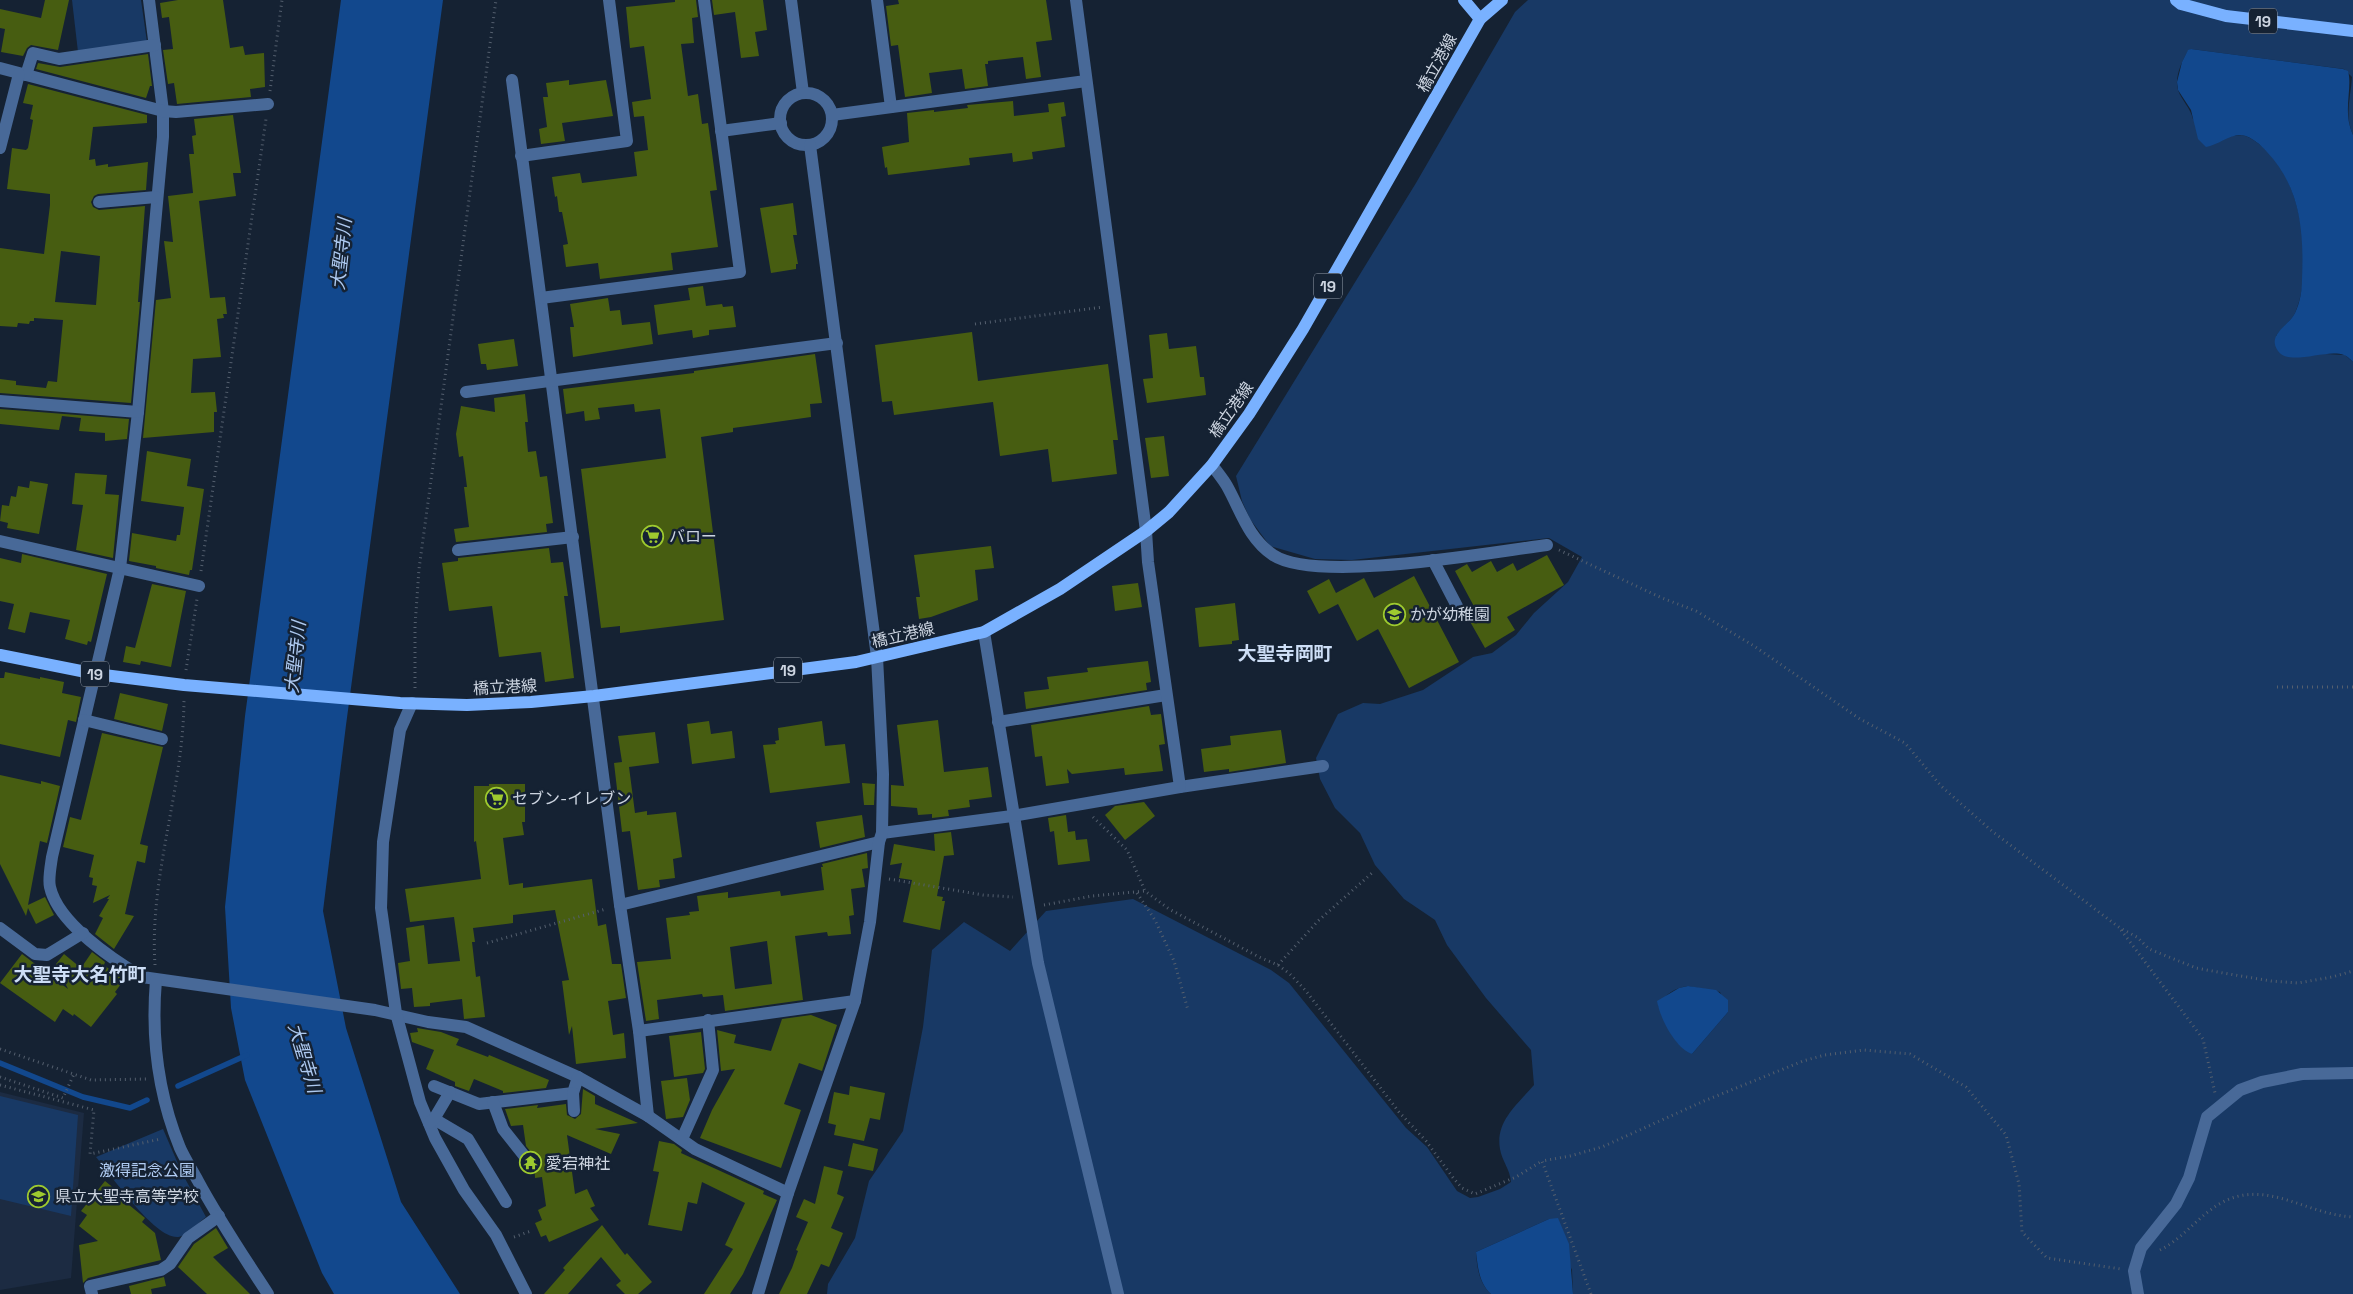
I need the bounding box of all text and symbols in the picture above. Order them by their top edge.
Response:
road number: 19 [2249,8,2277,34]
street label: 橋立港線 [1412,30,1462,96]
water label: 大聖寺川 [326,215,356,291]
road number: 19 [1314,274,1342,298]
street label: 橋立港線 [1204,378,1258,442]
supermarket icon: バロー [641,524,665,548]
place label: バロー [669,526,717,547]
school or university icon: かが幼稚園 [1382,602,1406,626]
place label: かが幼稚園 [1410,604,1490,625]
water label: 大聖寺川 [280,618,310,694]
street label: 橋立港線 [869,618,937,652]
district label: 大聖寺岡町 [1237,641,1333,666]
road number: 19 [774,658,802,682]
road number: 19 [81,662,109,686]
street label: 橋立港線 [472,675,538,699]
supermarket icon: セブン-イレブン [484,786,508,810]
place label: セブン-イレブン [512,788,631,809]
district label: 大聖寺大名竹町 [13,962,147,987]
water label: 大聖寺川 [283,1020,327,1098]
temple icon: 愛宕神社 [518,1151,542,1175]
place label: 愛宕神社 [546,1153,610,1174]
park label: 激得記念公園 [99,1160,195,1181]
school or university icon: 県立大聖寺高等学校 [27,1184,51,1208]
place label: 県立大聖寺高等学校 [55,1186,199,1207]

